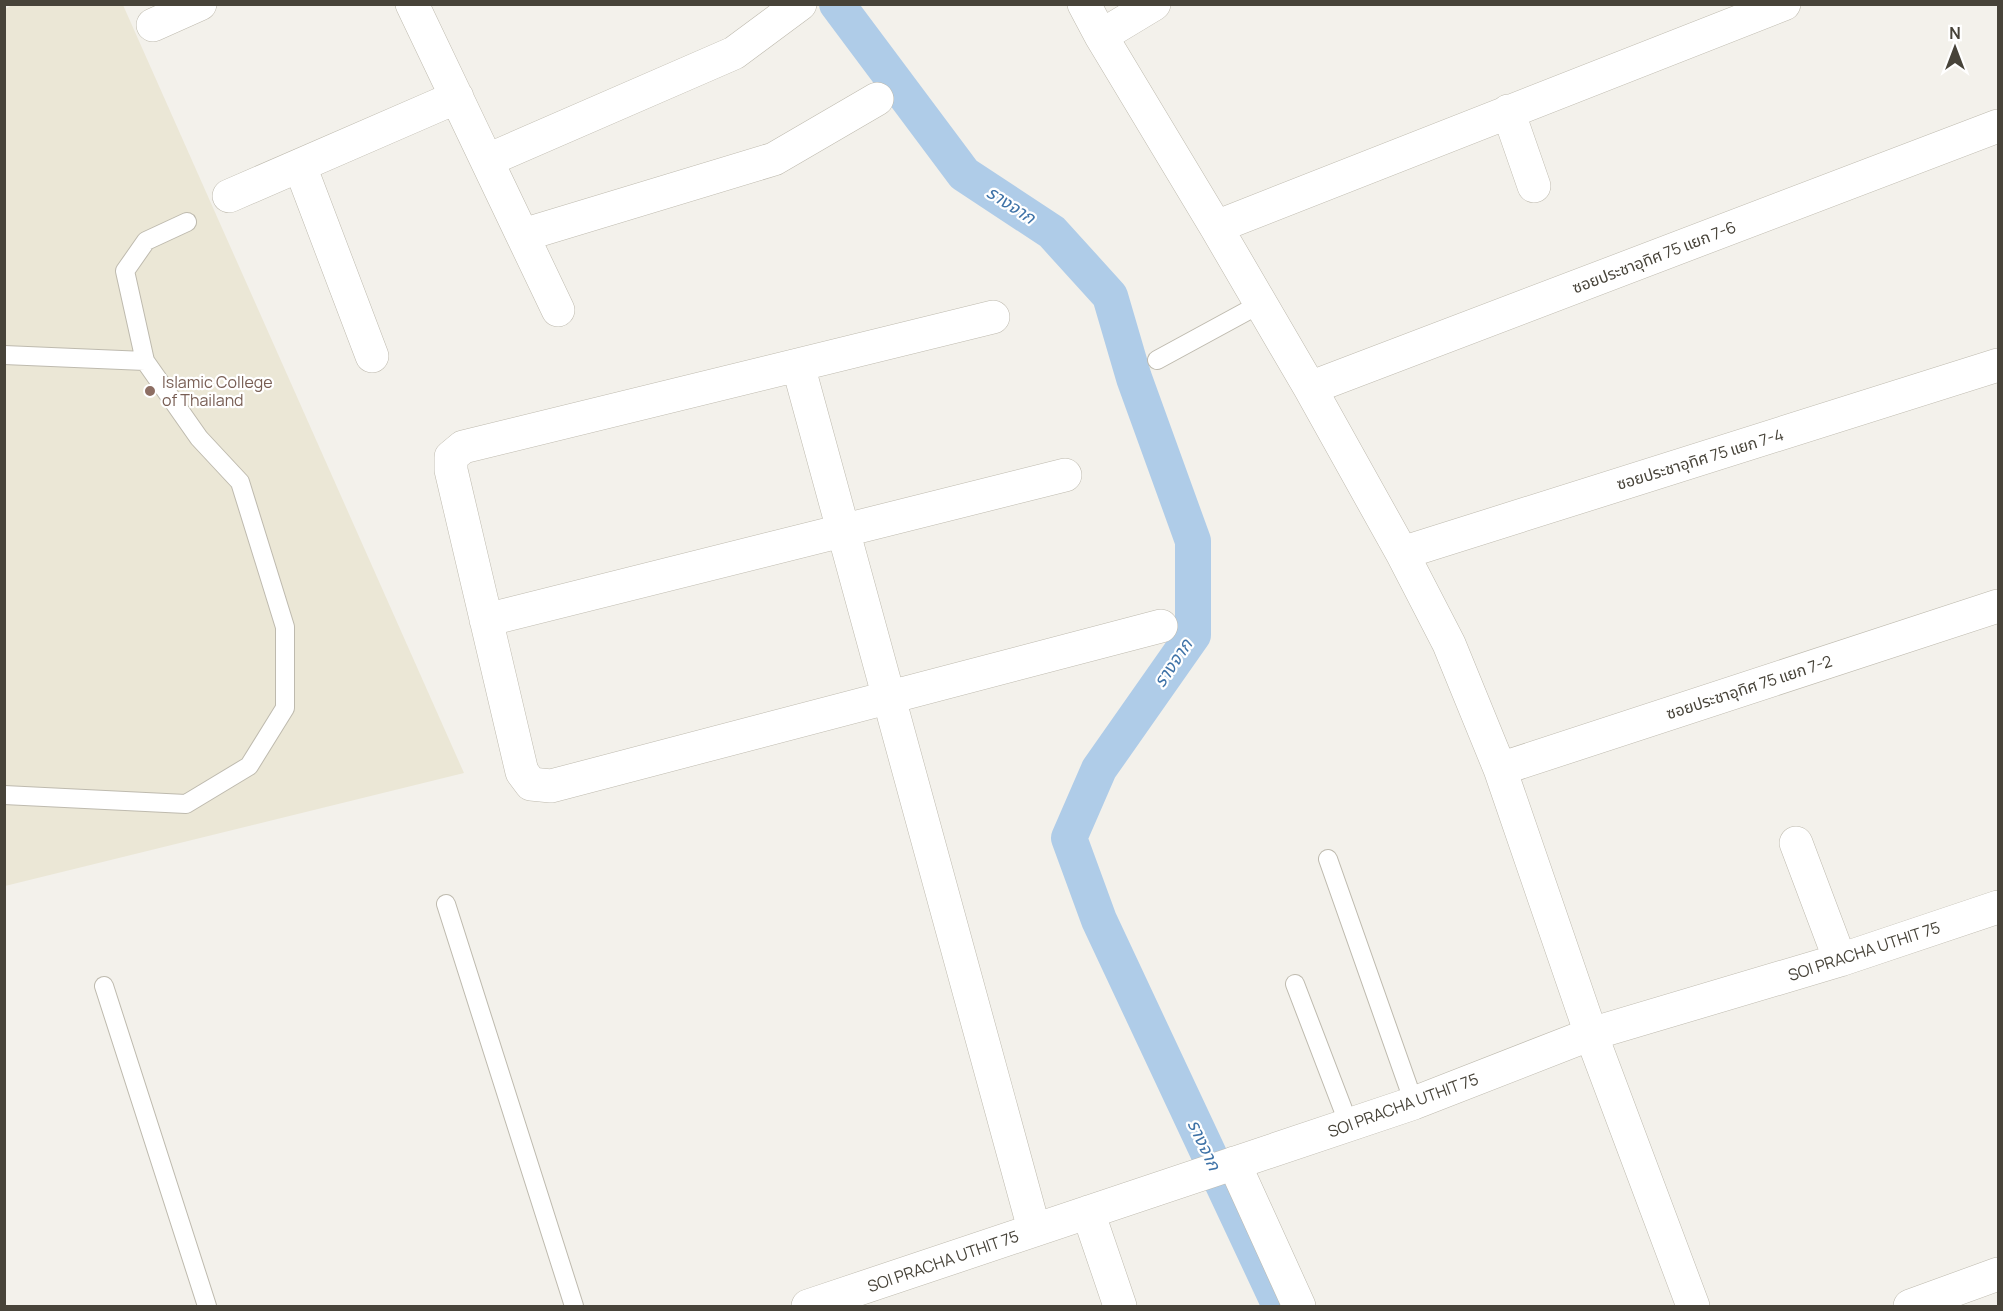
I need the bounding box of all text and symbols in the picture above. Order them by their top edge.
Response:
north arrow [1925,18,1985,78]
text: N [1949,22,1961,44]
water label: รางจาก [983,180,1041,229]
street label: ซอยประชาอุทิศ 75 แยก 7-6 [1569,216,1739,298]
place label: Islamic College of Thailand [162,371,273,411]
marker: Islamic College of Thailand [143,384,157,398]
street label: ซอยประชาอุทิศ 75 แยก 7-4 [1614,423,1786,495]
water label: รางจาก [1147,633,1198,691]
street label: ซอยประชาอุทิศ 75 แยก 7-2 [1663,650,1835,724]
street label: SOI PRACHA UTHIT 75 [1785,916,1943,986]
street label: SOI PRACHA UTHIT 75 [1325,1068,1481,1142]
water label: รางจาก [1183,1115,1228,1175]
street label: SOI PRACHA UTHIT 75 [864,1225,1022,1297]

